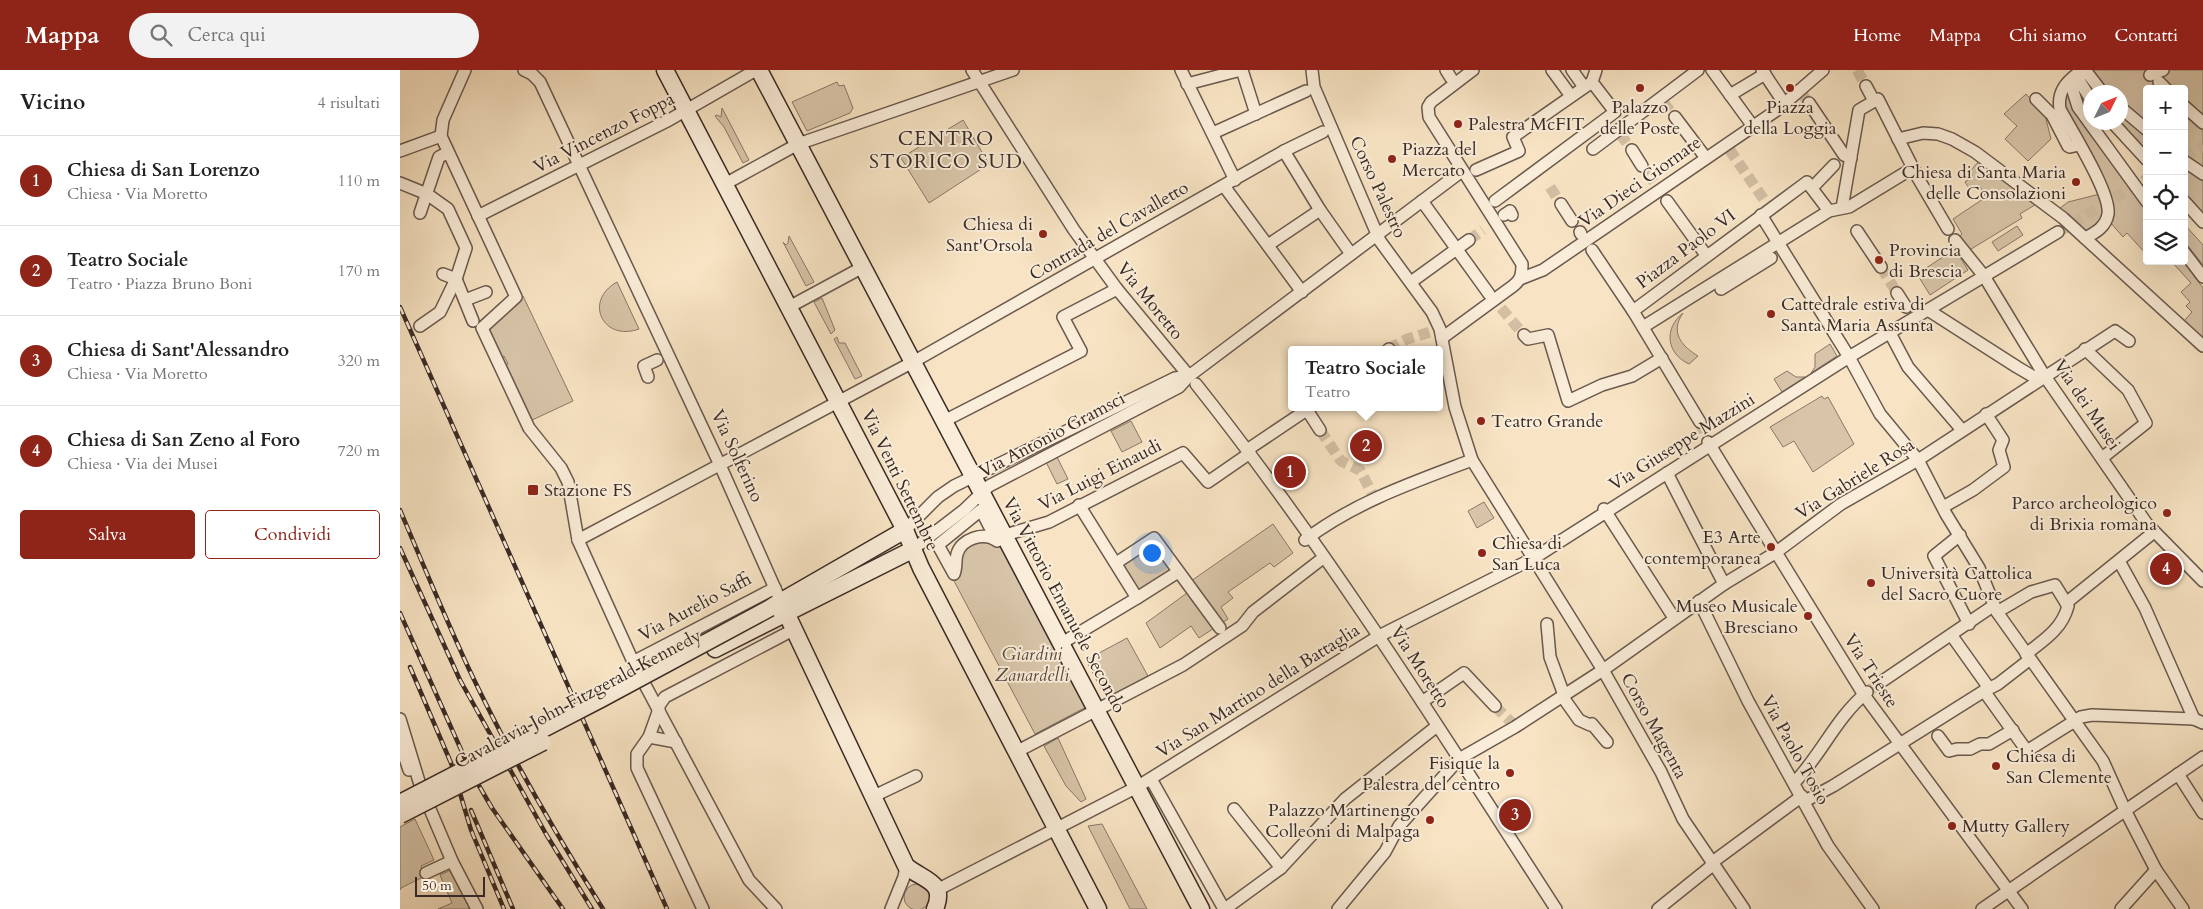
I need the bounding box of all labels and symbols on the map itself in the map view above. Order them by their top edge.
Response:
marker: Palazzo delle Poste [1634,82,1646,94]
marker: Piazza della Loggia [1784,82,1796,94]
north arrow [2083,85,2128,130]
street label: Via Vincenzo Foppa [529,86,679,179]
place label: Palazzo delle Poste [1600,95,1680,141]
place label: Piazza della Loggia [1743,95,1837,141]
place label: Palestra McFIT [1468,112,1585,137]
marker: Palestra McFIT [1452,118,1464,130]
district label: CENTRO STORICO SUD [869,125,1023,175]
street label: Via Dieci Giornate [1574,130,1706,234]
street label: Corso Palestro [1343,132,1413,242]
place label: Piazza del Mercato [1402,137,1477,183]
marker: Piazza del Mercato [1386,153,1398,165]
place label: Chiesa di Santa Maria delle Consolazioni [1902,160,2066,206]
street label: Contrada del Cavalletto [1025,175,1193,287]
marker: Chiesa di Santa Maria delle Consolazioni [2070,176,2082,188]
street label: Piazza Paolo VI [1631,203,1741,295]
place label: Chiesa di Sant'Orsola [946,212,1033,258]
marker: Chiesa di Sant'Orsola [1037,228,1049,240]
place label: Provincia di Brescia [1889,238,1963,284]
marker: Provincia di Brescia [1873,254,1885,266]
street label: Via Moretto [1111,257,1189,345]
place label: Cattedrale estiva di Santa Maria Assunta [1781,292,1934,338]
marker: Cattedrale estiva di Santa Maria Assunta [1765,308,1777,320]
street label: Via dei Musei [2047,355,2127,455]
street label: Via Antonio Gramsci [974,386,1130,484]
street label: Via Giuseppe Mazzini [1604,387,1760,497]
street label: Via Venti Settembre [855,405,945,555]
street label: Via Solferino [705,406,769,507]
place label: Teatro Grande [1491,409,1604,434]
marker: Teatro Grande [1475,415,1487,427]
pin: 2 [1350,427,1382,465]
street label: Via Gabriele Rosa [1791,432,1919,526]
street label: Via Luigi Einaudi [1034,433,1166,517]
pin: 1 [1274,453,1306,491]
place label: Stazione FS [544,478,632,503]
marker: Stazione FS [526,483,540,497]
place label: Parco archeologico di Brixia romana [2012,491,2157,537]
street label: Via Vittorio Emanuele Secondo [996,493,1132,718]
marker: Parco archeologico di Brixia romana [2161,507,2173,519]
place label: E3 Arte contemporanea [1644,525,1761,571]
place label: Chiesa di San Luca [1492,531,1562,577]
your location [1139,540,1165,566]
marker: E3 Arte contemporanea [1765,541,1777,553]
marker: Chiesa di San Luca [1476,547,1488,559]
pin: 4 [2150,550,2182,588]
place label: Università Cattolica del Sacro Cuore [1881,561,2033,607]
street label: Via Aurelio Saffi [634,566,756,647]
marker: Università Cattolica del Sacro Cuore [1865,577,1877,589]
place label: Museo Musicale Bresciano [1676,594,1798,640]
marker: Museo Musicale Bresciano [1802,610,1814,622]
street label: Via San Martino della Battaglia [1151,618,1365,764]
street label: Via Moretto [1384,621,1456,713]
street label: Cavalcavia John Fitzgerald Kennedy [450,623,706,775]
street label: Via Trieste [1838,629,1904,713]
park label: Giardini Zanardelli [995,642,1070,688]
street label: Corso Magenta [1615,669,1693,784]
street label: Via Paolo Tosio [1755,691,1836,810]
place label: Chiesa di San Clemente [2006,744,2112,790]
place label: Fisique la Palestra del centro [1362,751,1500,797]
marker: Chiesa di San Clemente [1990,760,2002,772]
marker: Fisique la Palestra del centro [1504,767,1516,779]
pin: 3 [1499,796,1531,834]
place label: Palazzo Martinengo Colleoni di Malpaga [1265,798,1420,844]
marker: Palazzo Martinengo Colleoni di Malpaga [1424,814,1436,826]
place label: Mutty Gallery [1962,814,2070,839]
marker: Mutty Gallery [1946,820,1958,832]
scale bar [415,874,485,897]

